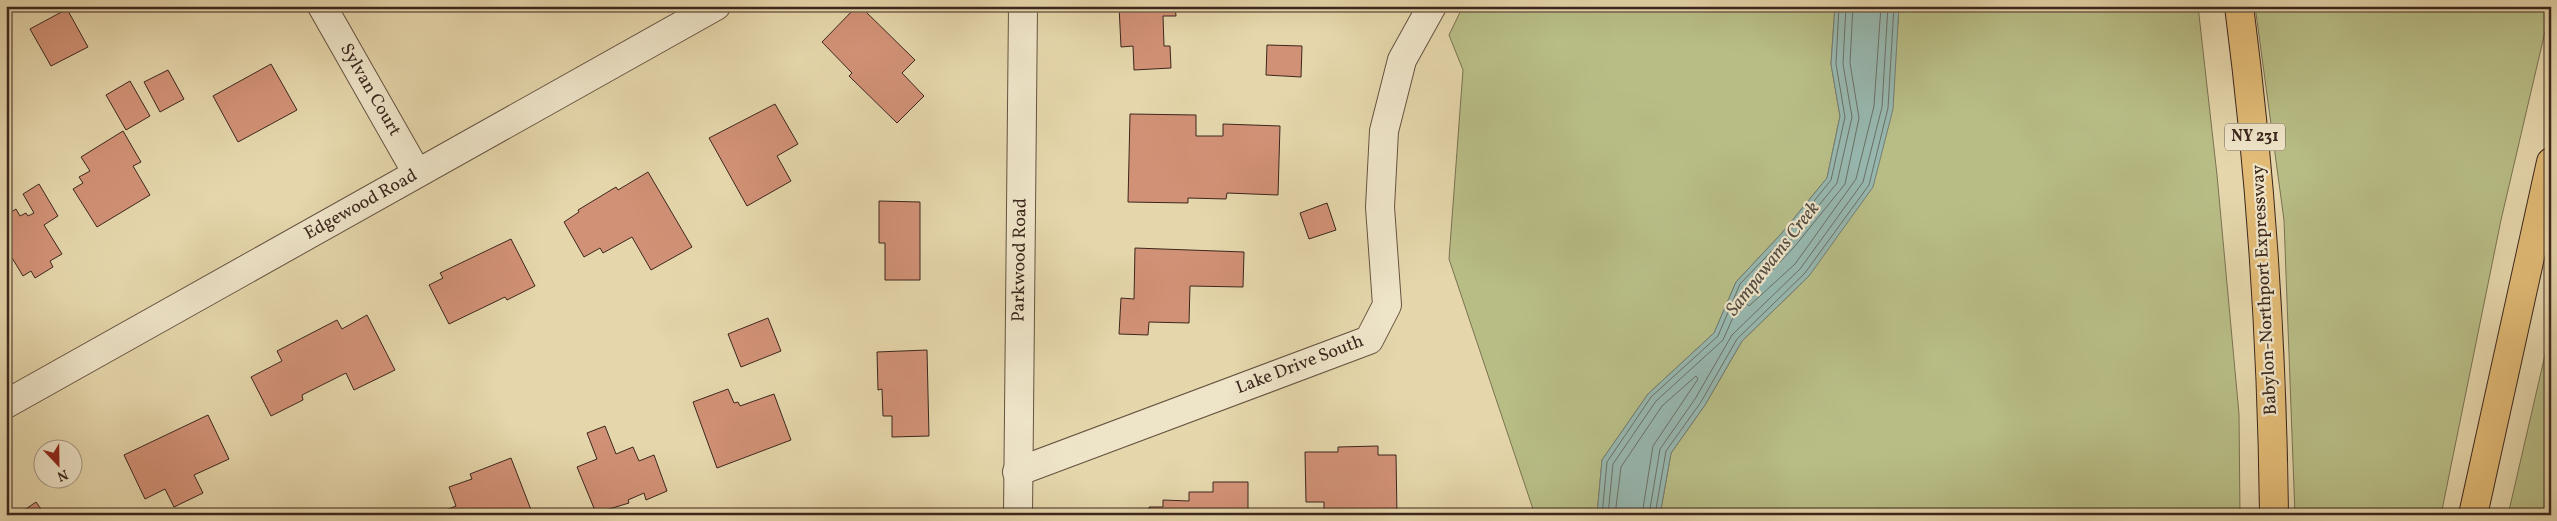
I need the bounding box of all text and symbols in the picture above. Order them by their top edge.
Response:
street label: Sylvan Court [333,39,407,141]
road number: NY 231 [2225,124,2285,150]
street label: Edgewood Road [300,164,422,246]
street label: Babylon-Northport Expressway [2246,164,2284,416]
water label: Sampawams Creek [1720,196,1826,322]
street label: Parkwood Road [1006,198,1034,322]
street label: Lake Drive South [1233,329,1368,401]
north arrow [32,438,82,488]
text: N [54,464,71,485]

